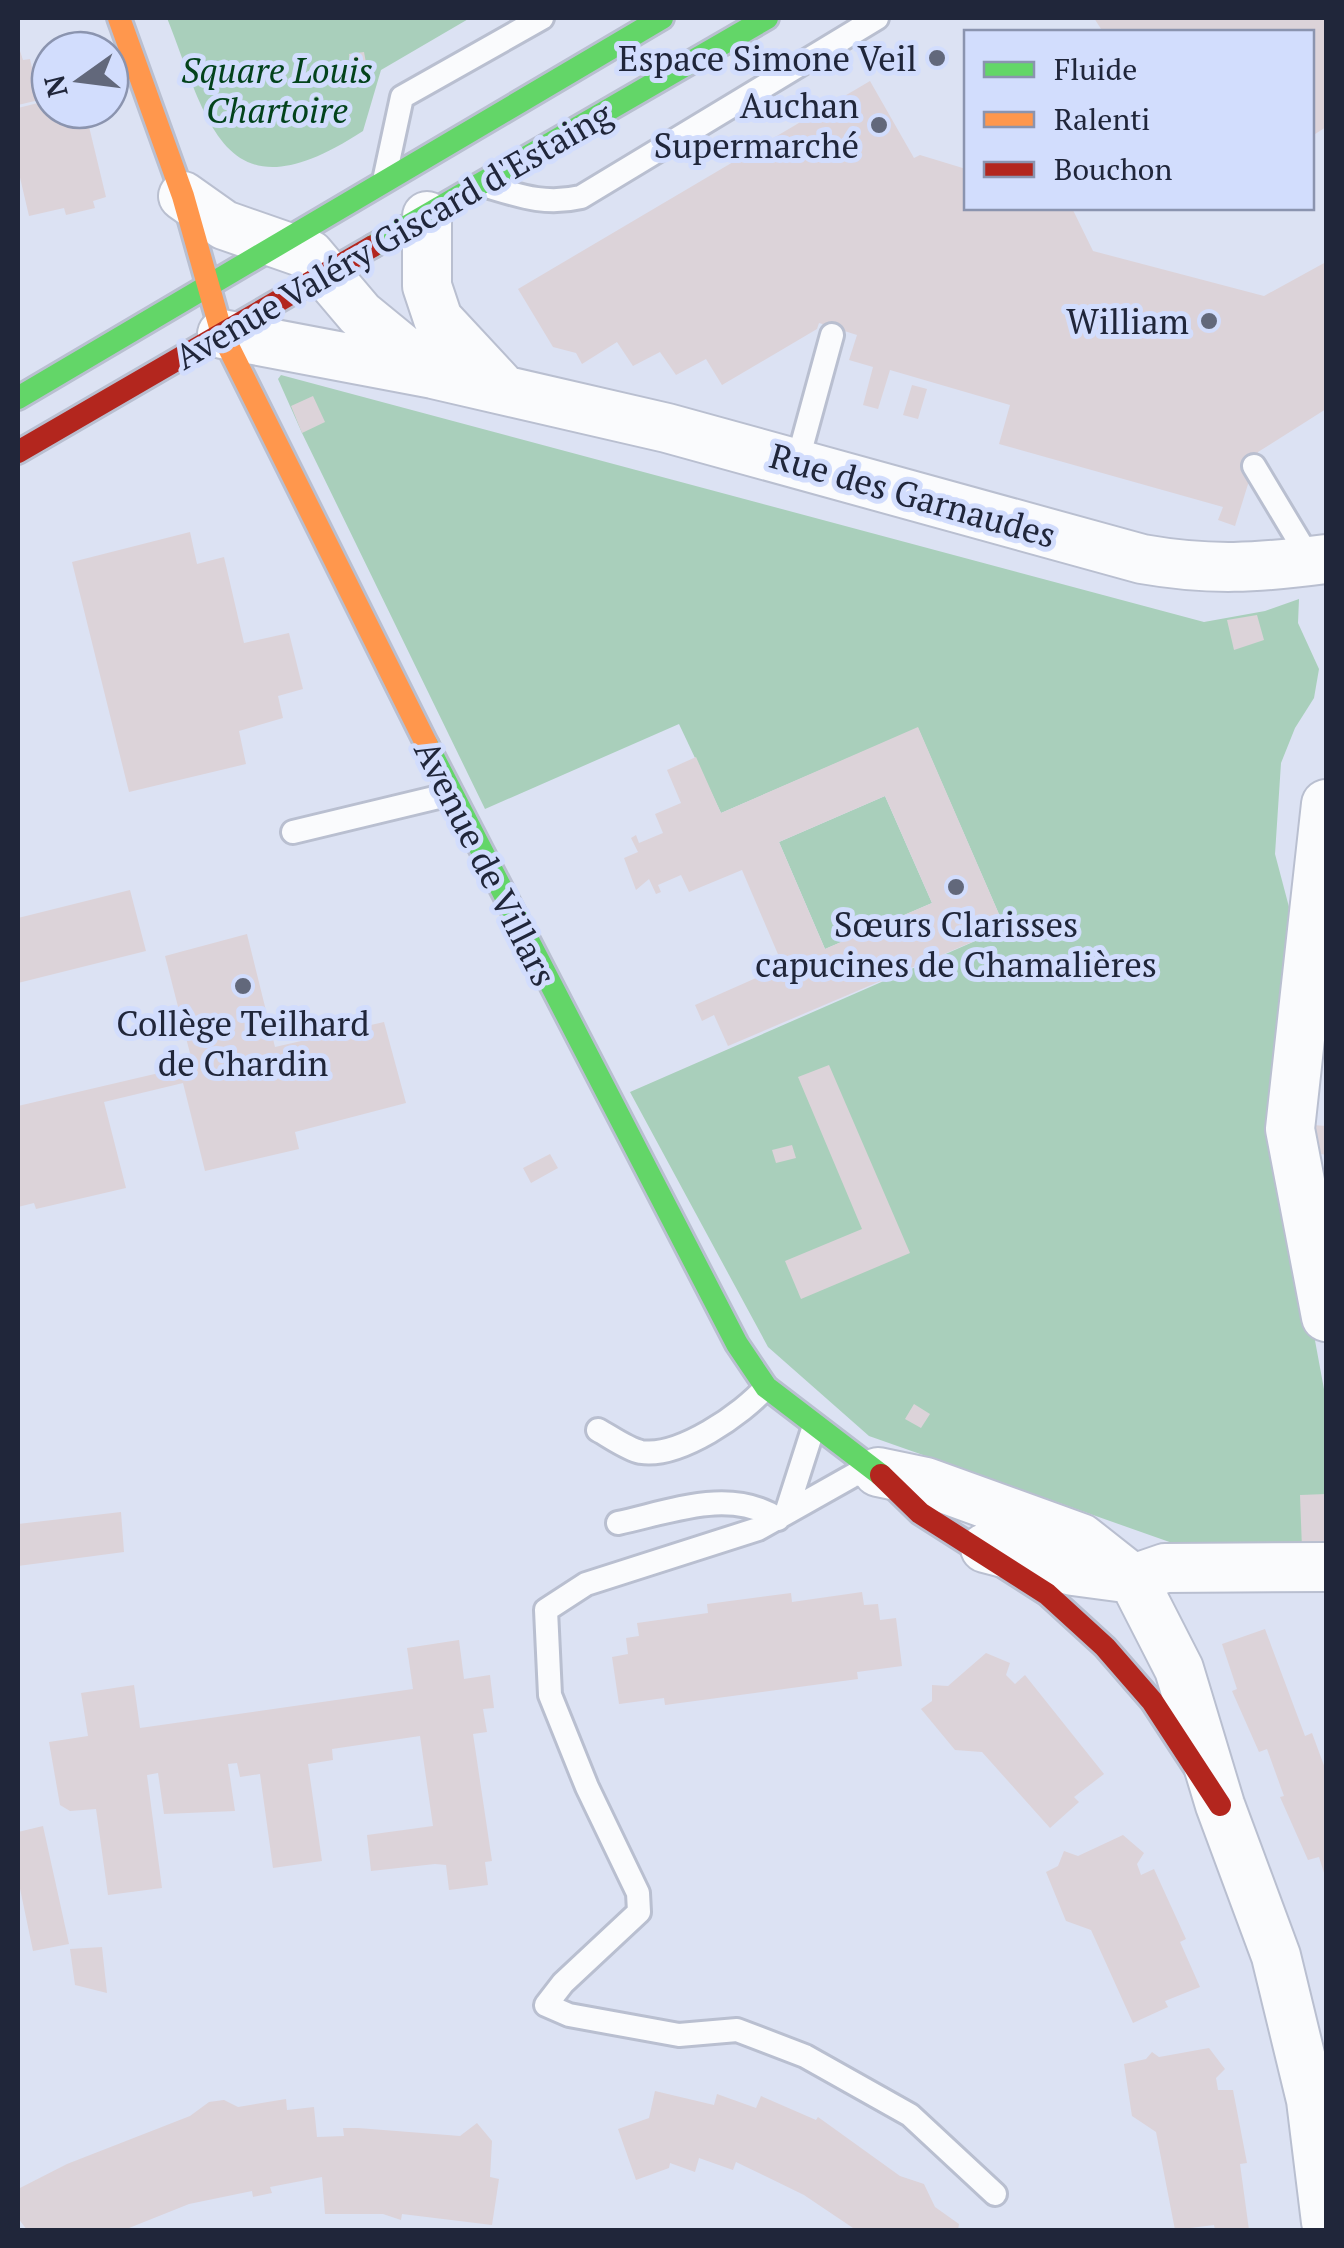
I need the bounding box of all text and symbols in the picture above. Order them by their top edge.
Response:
north arrow [30,30,130,130]
legend [964,30,1314,210]
place label: Espace Simone Veil [618,35,917,81]
park label: Square Louis Chartoire [181,47,373,133]
marker: Espace Simone Veil [926,47,948,69]
text: Fluide [1054,49,1137,89]
text: N [35,71,76,101]
place label: Auchan Supermarché [654,82,859,168]
street label: Avenue Valéry Giscard d'Estaing [166,90,620,379]
text: Ralenti [1054,99,1150,139]
marker: Auchan Supermarché [868,114,890,136]
text: Bouchon [1054,149,1172,189]
place label: William [1066,298,1189,344]
marker: William [1198,310,1220,332]
street label: Rue des Garnaudes [765,432,1061,558]
street label: Avenue de Villars [404,733,568,993]
marker: Sœurs Clarisses capucines de Chamalières [945,876,967,898]
place label: Sœurs Clarisses capucines de Chamalières [755,901,1157,987]
marker: Collège Teilhard de Chardin [232,975,254,997]
place label: Collège Teilhard de Chardin [116,1000,370,1086]

